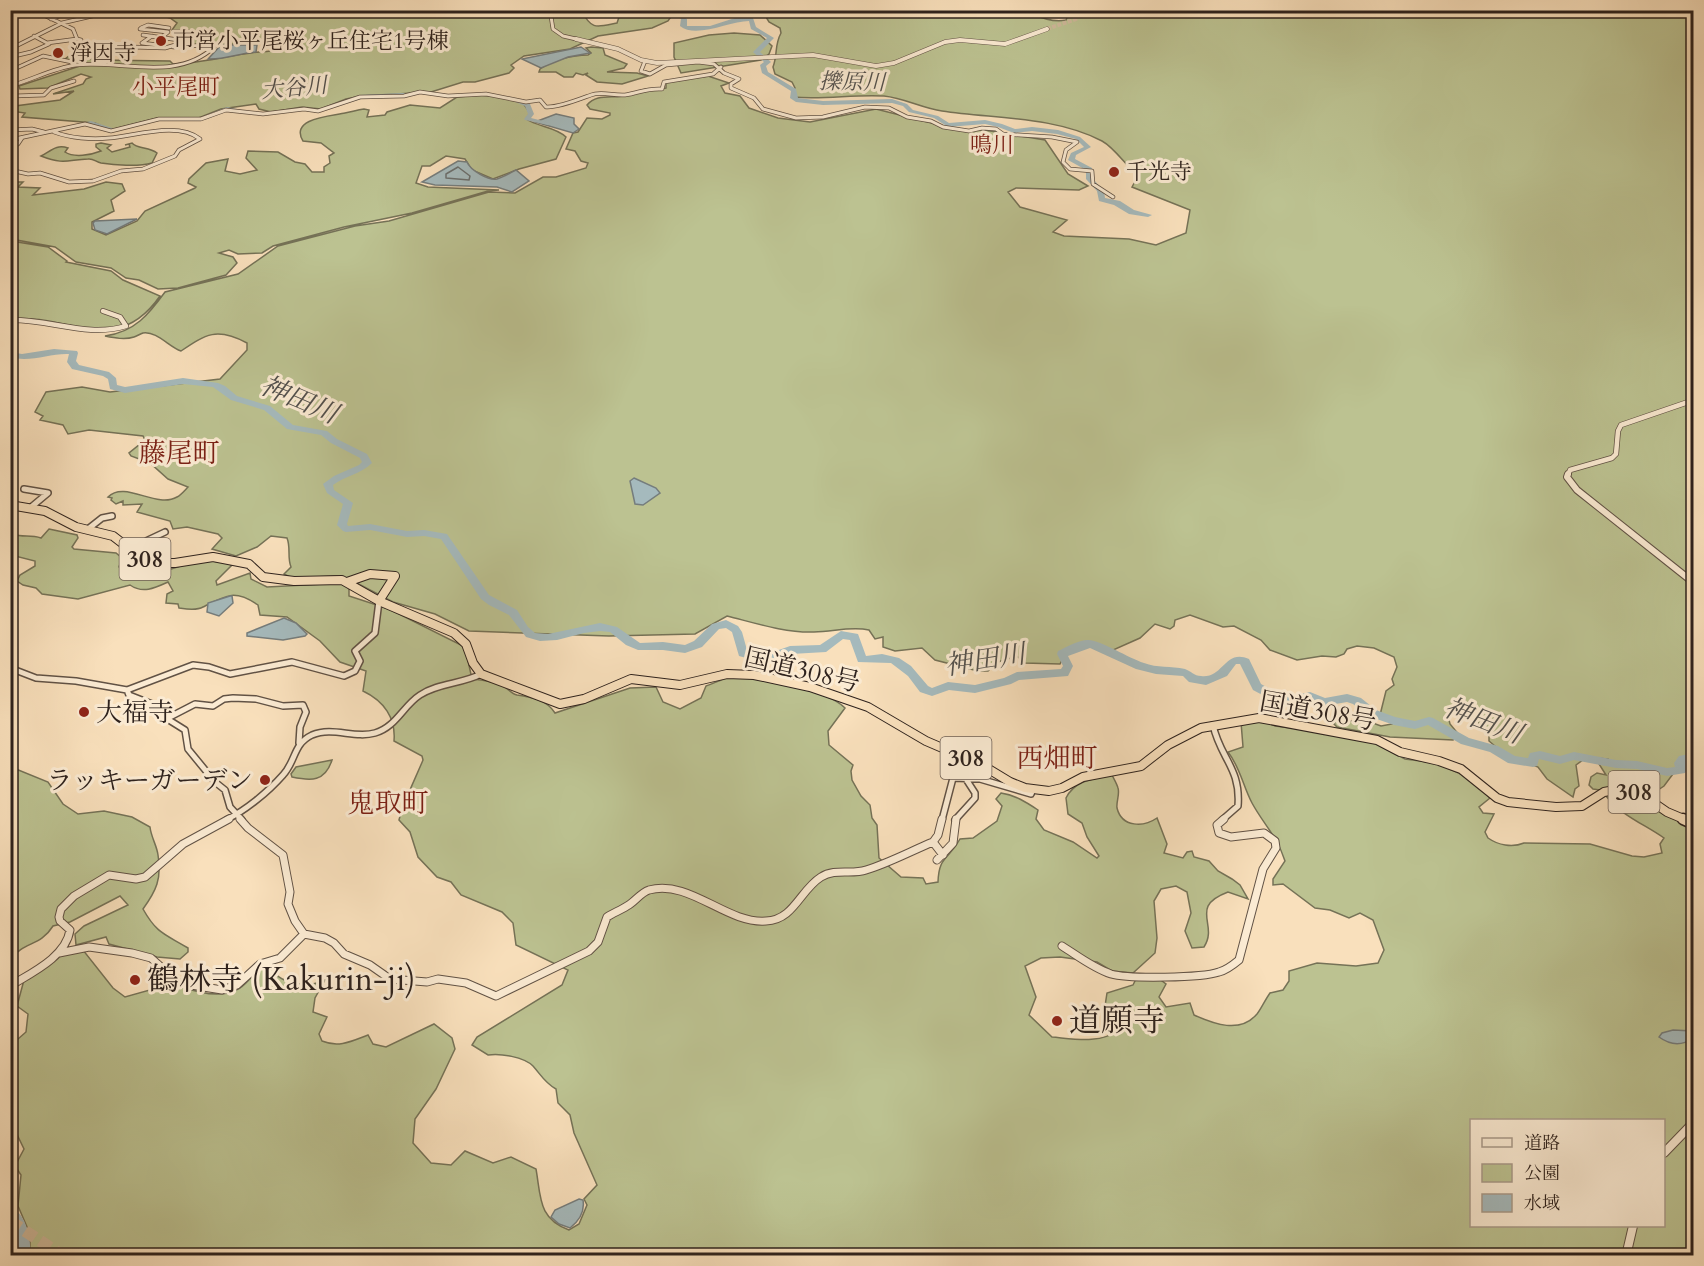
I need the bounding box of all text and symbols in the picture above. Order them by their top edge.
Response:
place label: 市営小平尾桜ヶ丘住宅1号棟 [173,26,448,56]
marker: 市営小平尾桜ヶ丘住宅1号棟 [154,34,168,48]
place label: 淨因寺 [70,38,136,68]
marker: 淨因寺 [51,46,65,60]
water label: 擽原川 [819,66,887,98]
water label: 大谷川 [260,70,330,106]
district label: 小平尾町 [132,72,220,102]
district label: 鳴川 [970,130,1014,160]
place label: 千光寺 [1126,157,1192,187]
marker: 千光寺 [1107,165,1121,179]
water label: 神田川 [254,367,346,434]
district label: 藤尾町 [139,435,220,472]
road number: 308 [120,538,170,580]
water label: 神田川 [942,635,1031,685]
street label: 国道308号 [741,640,863,700]
street label: 国道308号 [1257,684,1379,738]
water label: 神田川 [1439,689,1530,754]
place label: 大福寺 [96,695,174,730]
marker: 大福寺 [77,705,91,719]
road number: 308 [940,737,992,779]
district label: 西畑町 [1017,740,1098,777]
place label: ラッキーガーデン [47,763,253,798]
road number: 308 [1608,771,1660,813]
marker: ラッキーガーデン [258,773,272,787]
district label: 鬼取町 [348,785,429,822]
place label: 鶴林寺 (Kakurin-ji) [147,958,415,1002]
marker: 鶴林寺 (Kakurin-ji) [128,973,142,987]
place label: 道願寺 [1069,999,1165,1043]
marker: 道願寺 [1050,1014,1064,1028]
legend [1470,1119,1665,1227]
text: 道路 [1524,1131,1560,1156]
text: 公園 [1524,1161,1560,1186]
text: 水域 [1524,1191,1560,1216]

